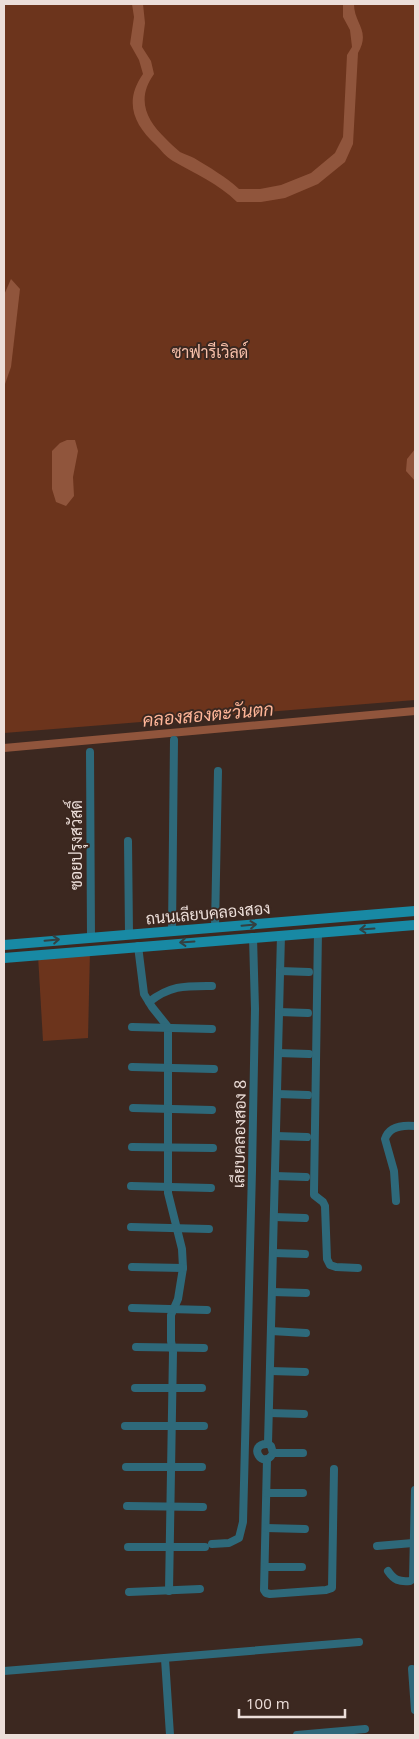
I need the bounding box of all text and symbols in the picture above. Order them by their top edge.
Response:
park label: ซาฟารีเวิลด์ [172,340,248,363]
water label: คลองสองตะวันตก [141,696,275,732]
street label: ซอยปรุงสวัสดิ์ [62,800,88,890]
street label: ถนนเลียบคลองสอง [145,897,271,929]
one-way arrow [241,920,257,929]
one-way arrow [359,924,375,933]
one-way arrow [44,936,60,945]
one-way arrow [179,938,195,947]
street label: เลียบคลองสอง 8 [227,1080,251,1188]
scale bar [239,1686,345,1718]
text: 100 m [246,1693,290,1713]

